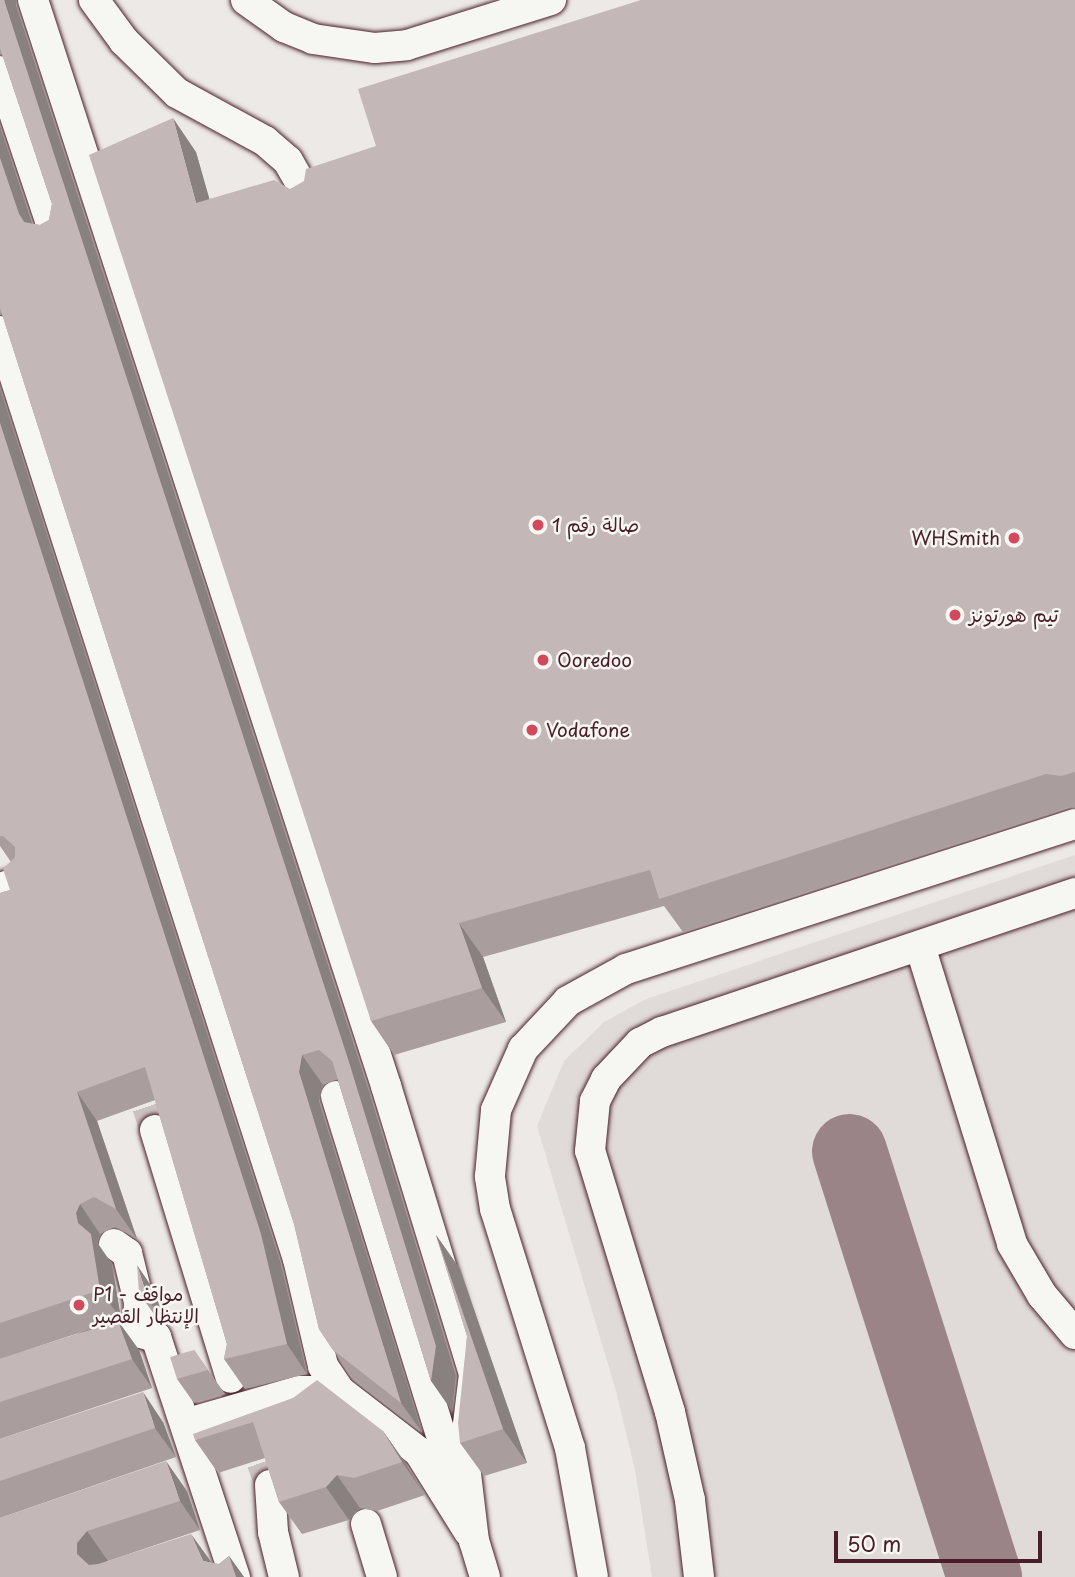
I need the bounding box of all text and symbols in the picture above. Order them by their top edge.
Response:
place label: صالة رقم 1 [552,514,639,536]
marker: صالة رقم 1 [530,517,546,533]
place label: WHSmith [911,527,1000,549]
marker: WHSmith [1006,530,1022,546]
place label: تيم هورتونز [969,604,1059,626]
marker: تيم هورتونز [947,607,963,623]
place label: Ooredoo [557,649,632,671]
marker: Ooredoo [535,652,551,668]
place label: Vodafone [546,719,630,741]
marker: Vodafone [524,722,540,738]
place label: P1 - مواقف الإنتظار القصير [93,1283,199,1327]
marker: P1 - مواقف الإنتظار القصير [71,1297,87,1313]
scale bar [837,1518,1045,1562]
text: 50 m [847,1527,901,1559]

